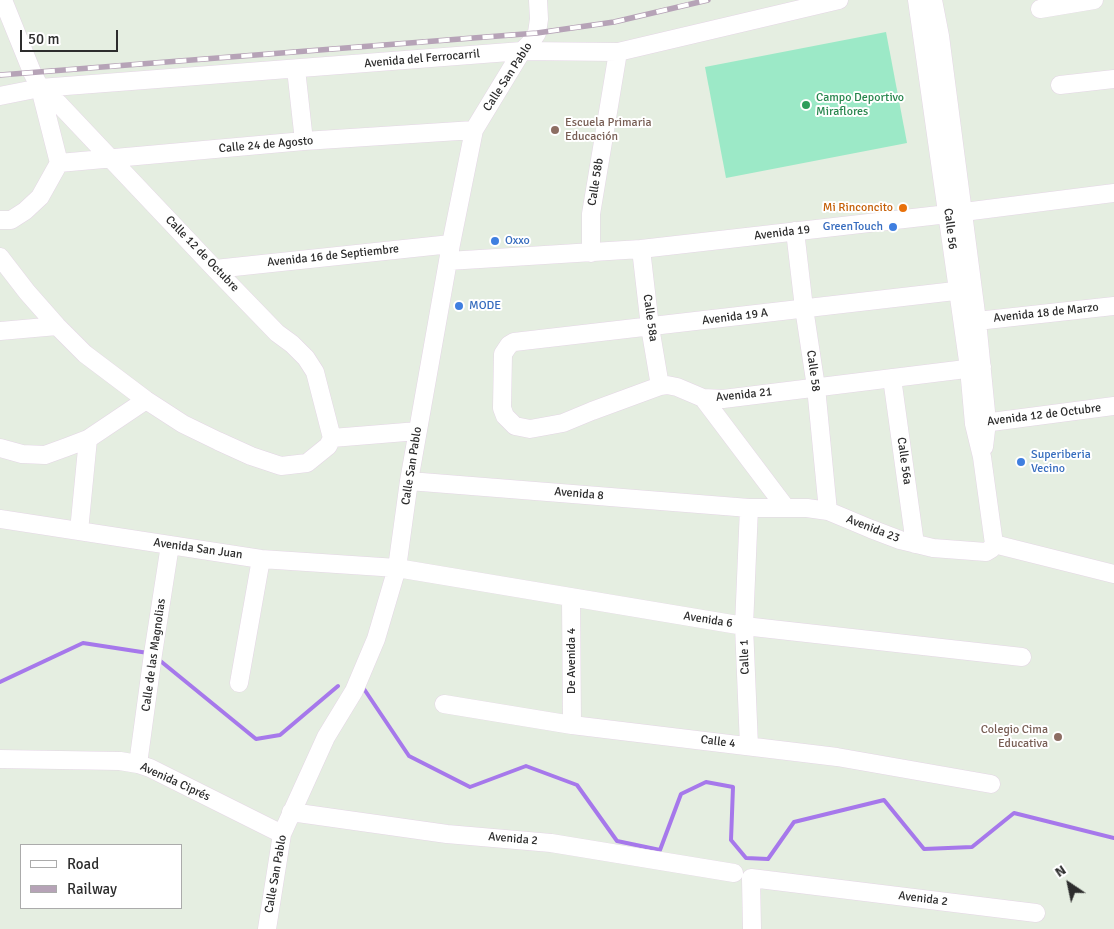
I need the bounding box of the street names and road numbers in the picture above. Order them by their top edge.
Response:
street label: Calle San Pablo [480,40,536,114]
street label: Avenida del Ferrocarril [364,47,480,71]
street label: Calle 24 de Agosto [218,134,314,156]
street label: Calle 58b [585,157,607,207]
street label: Calle 56 [940,207,960,251]
street label: Calle 12 de Octubre [162,213,242,295]
street label: Avenida 19 [753,222,811,244]
street label: Avenida 16 de Septiembre [266,242,400,270]
street label: Calle 58a [640,293,660,343]
street label: Avenida 18 de Marzo [993,300,1099,326]
street label: Avenida 19 A [701,306,769,328]
street label: Calle 58 [803,349,823,393]
street label: Avenida 21 [715,385,773,405]
street label: Avenida 12 de Octubre [986,401,1102,429]
street label: Calle San Pablo [399,426,425,506]
street label: Calle 56a [894,436,914,486]
street label: Avenida 8 [554,485,604,503]
street label: Avenida 23 [844,512,902,546]
street label: Avenida San Juan [153,536,243,562]
street label: Calle de las Magnolias [139,597,169,713]
street label: Avenida 6 [682,609,734,631]
street label: De Avenida 4 [565,628,579,694]
street label: Calle 1 [737,639,753,675]
street label: Calle 4 [700,733,736,751]
street label: Avenida Ciprés [138,759,212,805]
street label: Avenida 2 [488,830,538,848]
street label: Calle San Pablo [262,834,290,914]
street label: Avenida 2 [897,889,949,909]

